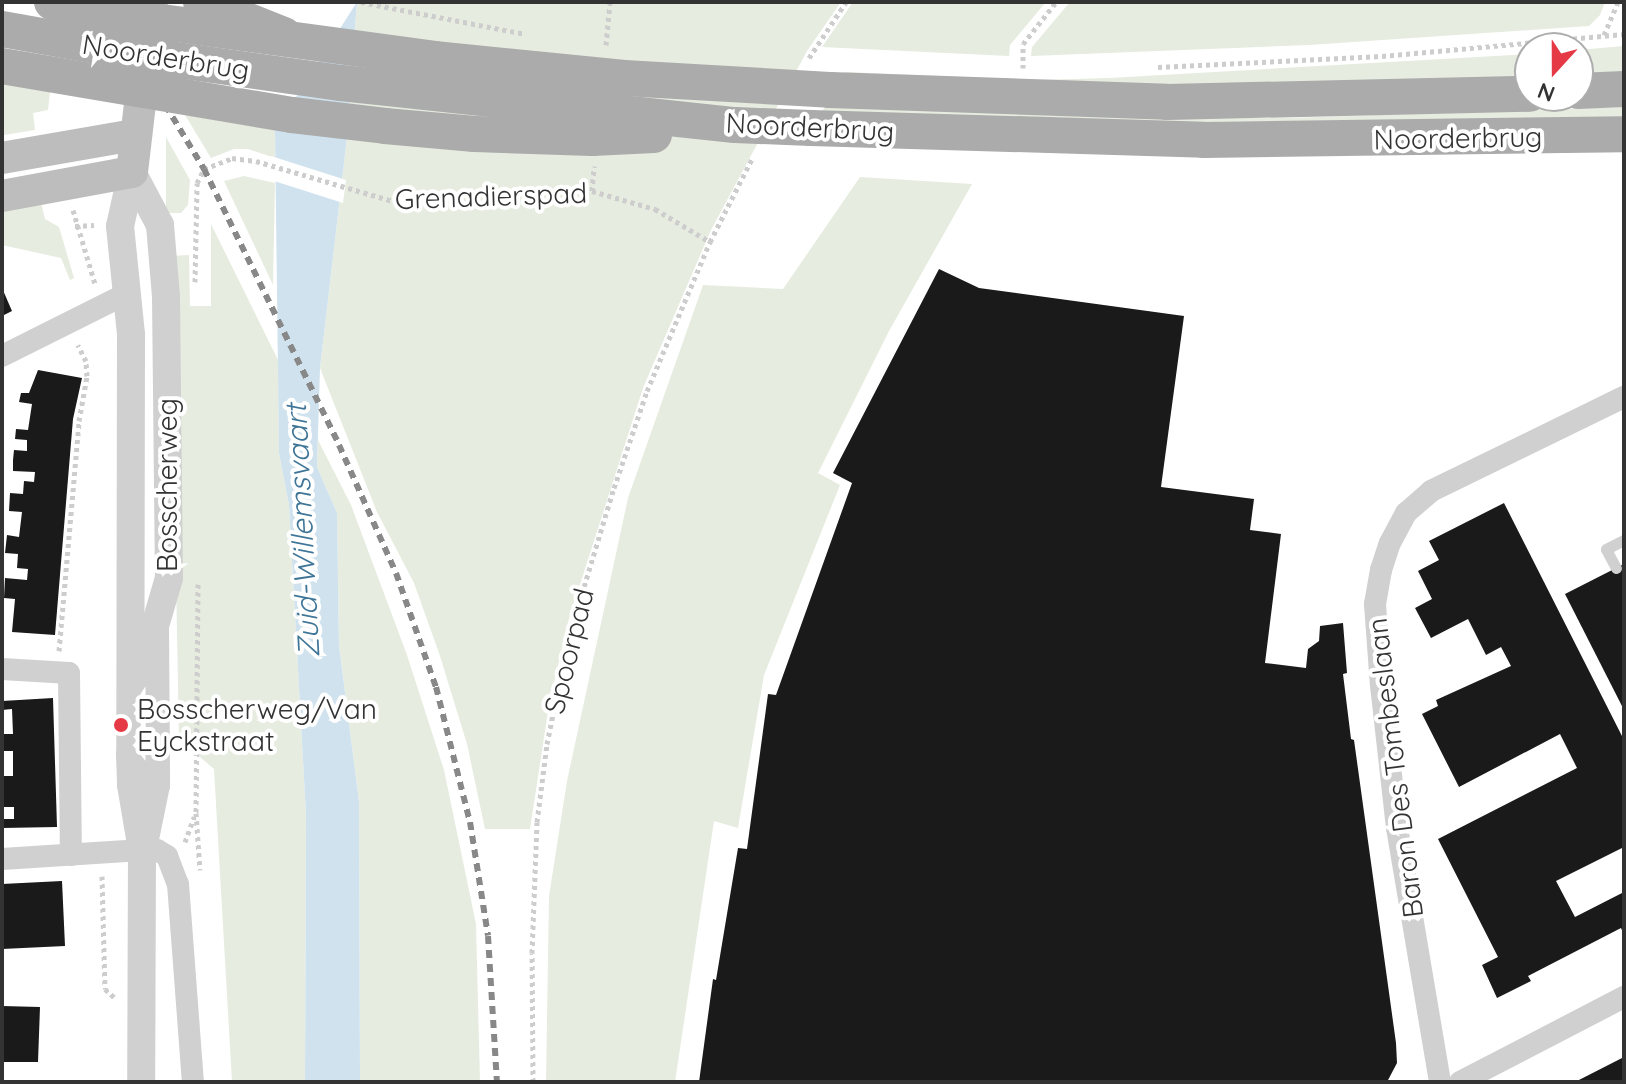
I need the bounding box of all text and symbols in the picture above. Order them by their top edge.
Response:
street label: Noorderbrug [80,27,252,87]
north arrow [1514,32,1594,112]
text: N [1534,77,1559,109]
street label: Noorderbrug [725,106,895,148]
street label: Noorderbrug [1373,120,1543,156]
street label: Grenadierspad [394,176,588,216]
street label: Bosscherweg [150,398,184,572]
water label: Zuid-Willemsvaart [277,403,327,659]
street label: Spoorpad [537,585,601,717]
street label: Baron Des Tombeslaan [1360,616,1430,920]
place label: Bosscherweg/Van Eyckstraat [137,692,377,758]
marker: Bosscherweg/Van Eyckstraat [112,716,130,734]

